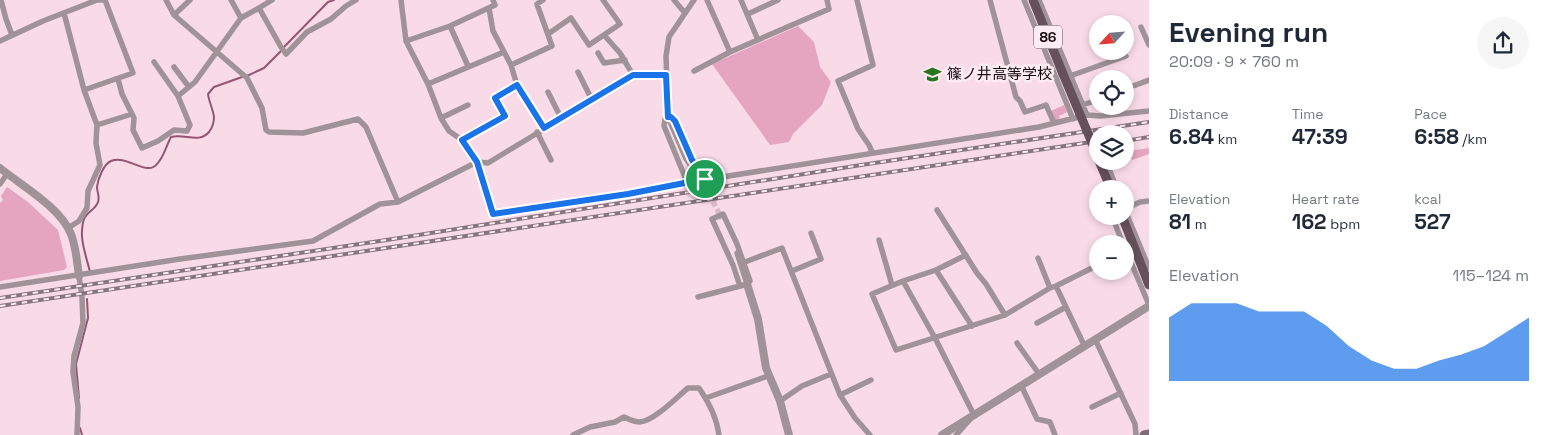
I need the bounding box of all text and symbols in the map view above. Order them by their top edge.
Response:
text: Evening run [1169,14,1328,50]
north arrow [1089,15,1134,60]
map controls [1089,15,1134,280]
button: share [1477,17,1529,69]
road number: 86 [1034,26,1062,48]
text: 20:09 · 9 × 760 m [1169,51,1299,72]
school or university icon: 篠ノ井高等学校 [923,64,943,84]
place label: 篠ノ井高等学校 [947,64,1052,83]
button: locate [1089,70,1134,115]
text: Distance [1169,105,1229,123]
text: Time [1292,105,1324,123]
text: Pace [1414,105,1447,123]
text: 6.84 [1169,123,1214,150]
text: 47:39 [1292,123,1348,150]
text: 6:58 [1414,123,1459,150]
button: layers [1089,125,1134,170]
text: km [1214,130,1237,148]
text: /km [1459,130,1487,148]
pin [684,158,726,200]
icon: arrive [691,165,719,193]
button: + [1089,180,1134,225]
text: Elevation [1169,190,1230,208]
text: Heart rate [1292,190,1360,208]
text: kcal [1414,190,1441,208]
text: 81 [1169,208,1191,235]
text: 162 [1292,208,1327,235]
text: 527 [1414,208,1451,235]
text: m [1191,215,1207,233]
text: bpm [1327,215,1360,233]
button: − [1089,235,1134,280]
text: Elevation [1169,265,1239,286]
text: 115–124 m [1453,265,1529,286]

